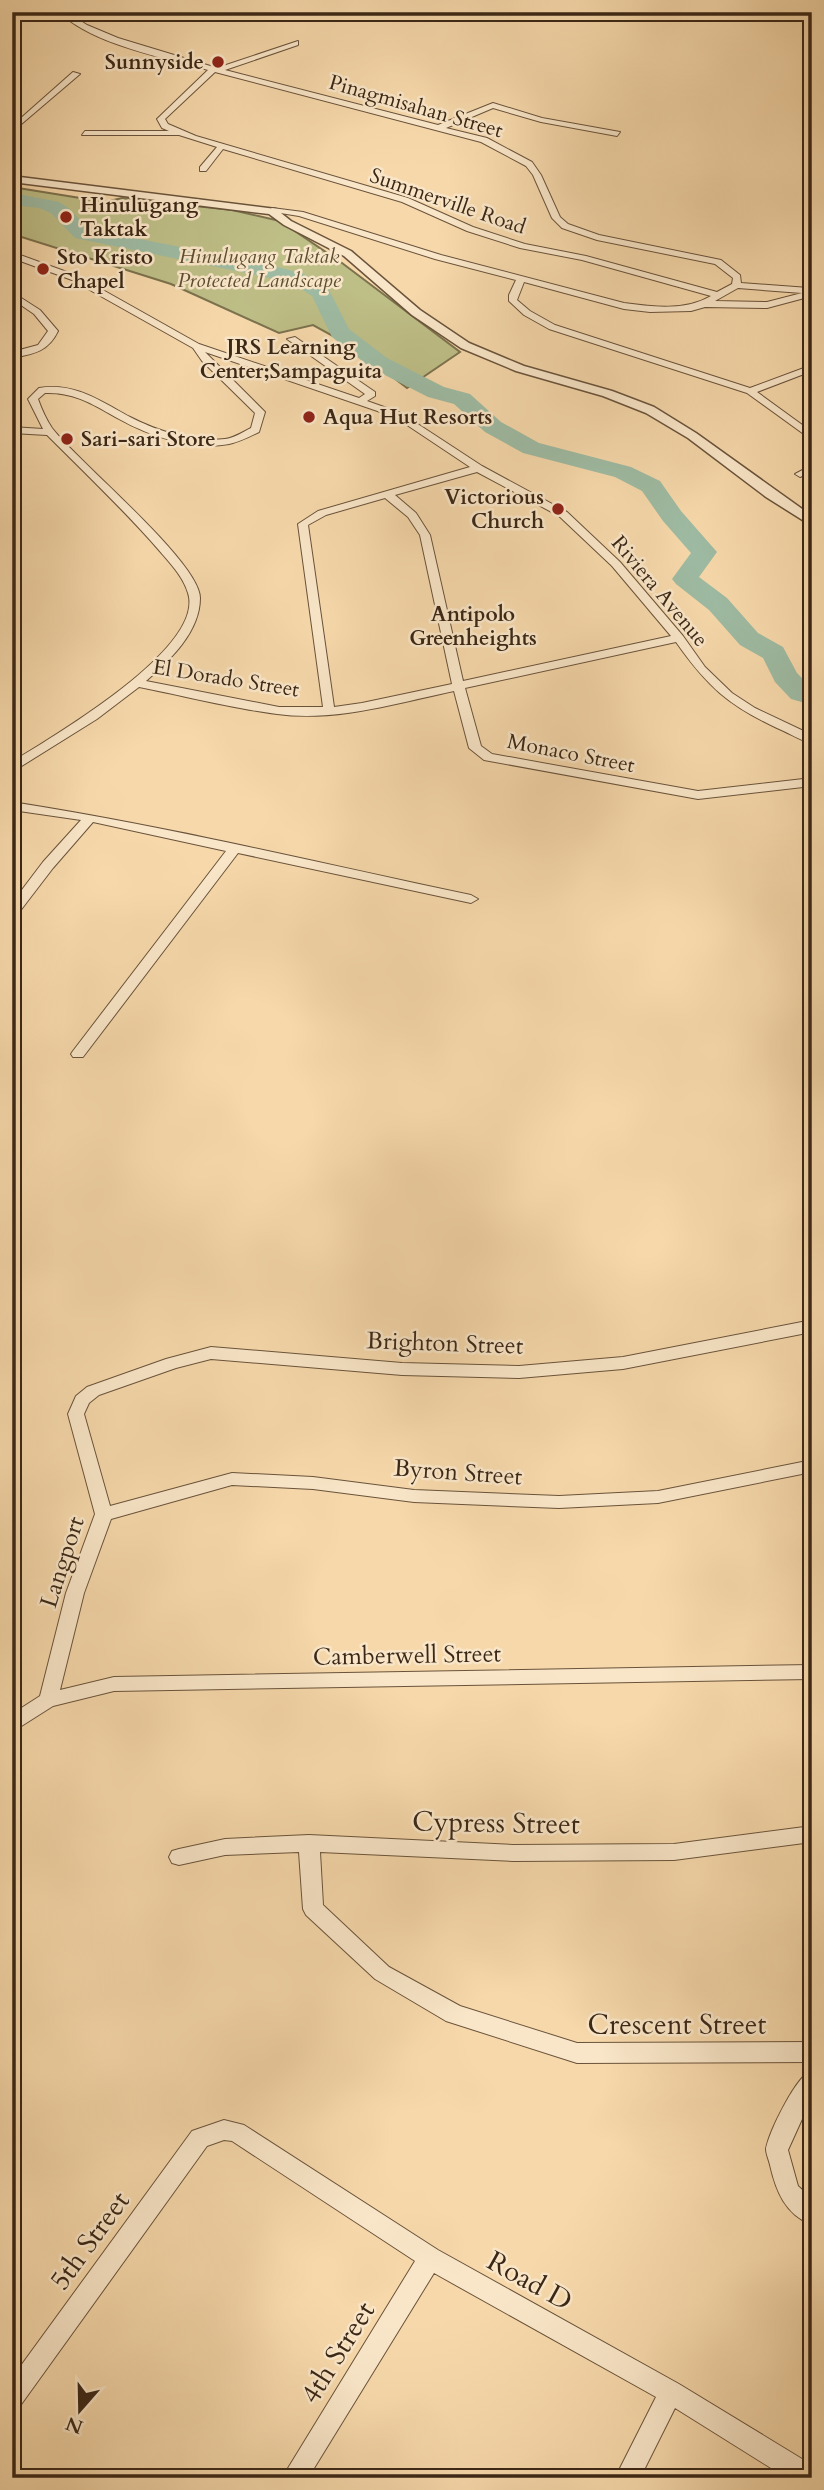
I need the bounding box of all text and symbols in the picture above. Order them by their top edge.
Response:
place label: Sunnyside [105,48,204,77]
marker: Sunnyside [210,54,226,70]
street label: Pinagmisahan Street [326,68,507,145]
street label: Summerville Road [366,161,530,242]
place label: Hinulugang Taktak [80,191,199,244]
marker: Hinulugang Taktak [58,209,74,225]
park label: Hinulugang Taktak Protected Landscape [177,242,342,295]
place label: Sto Kristo Chapel [57,243,153,296]
marker: Sto Kristo Chapel [35,261,51,277]
district label: JRS Learning Center;Sampaguita [200,333,383,386]
place label: Aqua Hut Resorts [323,403,492,432]
marker: Aqua Hut Resorts [301,409,317,425]
place label: Sari-sari Store [81,425,216,454]
marker: Sari-sari Store [59,431,75,447]
place label: Victorious Church [444,483,544,536]
marker: Victorious Church [550,501,566,517]
street label: Riviera Avenue [604,530,715,653]
district label: Antipolo Greenheights [409,600,537,653]
street label: El Dorado Street [151,653,302,704]
street label: Monaco Street [505,727,637,780]
street label: Brighton Street [366,1324,524,1363]
street label: Byron Street [393,1452,524,1493]
street label: Langport [32,1512,93,1612]
street label: Camberwell Street [313,1637,502,1674]
street label: Cypress Street [412,1803,580,1843]
street label: Crescent Street [588,2006,767,2044]
street label: 5th Street [41,2183,139,2298]
street label: Road D [480,2242,579,2320]
street label: 4th Street [292,2294,384,2411]
north arrow [46,2374,116,2444]
text: N [62,2410,87,2440]

